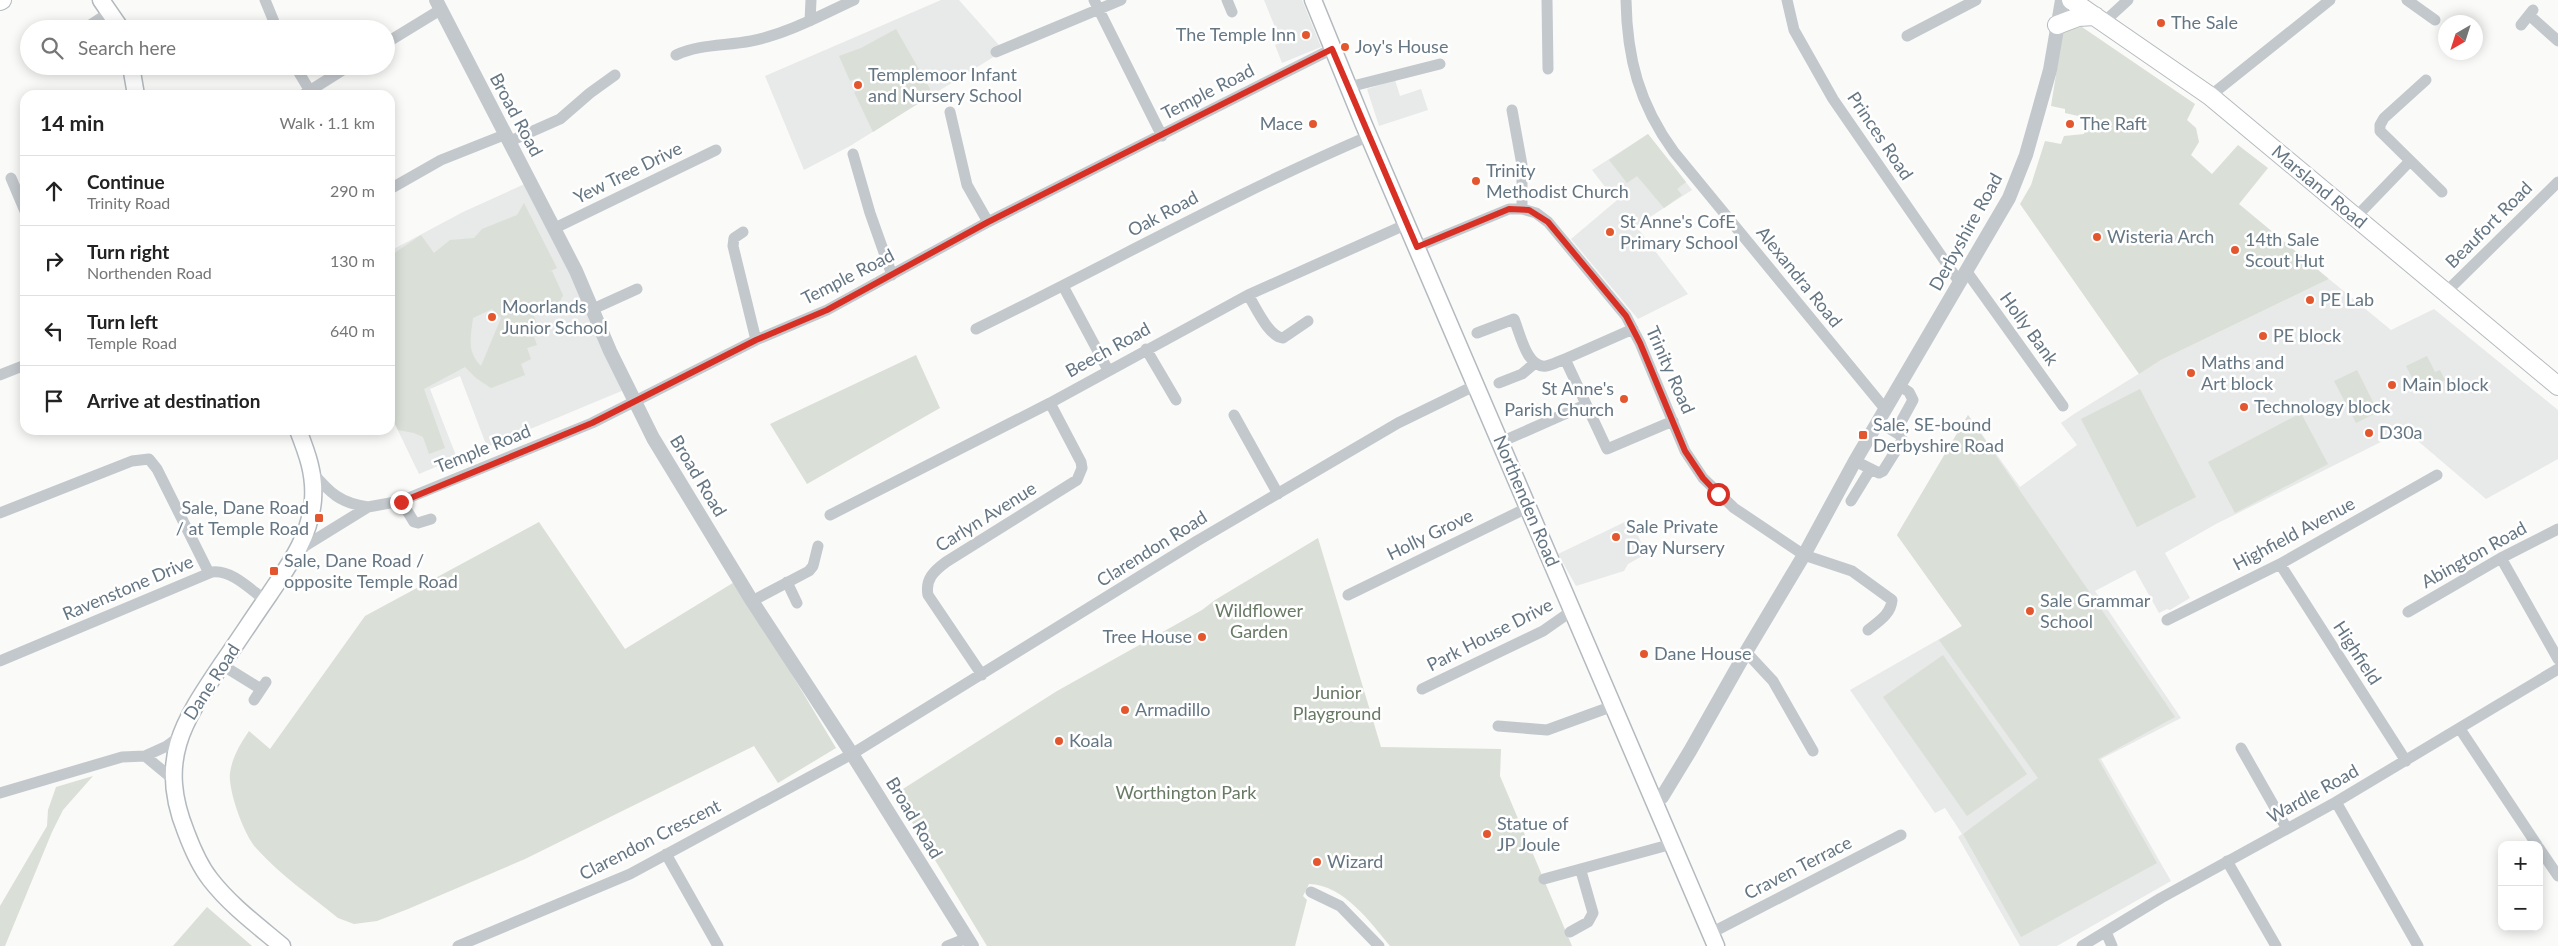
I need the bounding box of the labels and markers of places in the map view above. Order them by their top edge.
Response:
place label: The Sale [2171,11,2238,33]
marker: The Sale [2155,17,2167,29]
place label: The Temple Inn [1176,23,1296,45]
marker: The Temple Inn [1300,29,1312,41]
place label: Joy's House [1355,35,1448,57]
marker: Joy's House [1339,41,1351,53]
place label: Templemoor Infant and Nursery School [868,63,1022,106]
marker: Templemoor Infant and Nursery School [852,79,864,91]
place label: Mace [1260,112,1303,134]
place label: The Raft [2080,112,2148,134]
marker: Mace [1307,118,1319,130]
marker: The Raft [2064,118,2076,130]
place label: Trinity Methodist Church [1486,159,1629,202]
marker: Trinity Methodist Church [1470,175,1482,187]
place label: St Anne's CofE Primary School [1620,210,1738,253]
place label: Wisteria Arch [2107,225,2214,247]
marker: St Anne's CofE Primary School [1604,226,1616,238]
place label: 14th Sale Scout Hut [2245,228,2325,271]
marker: Wisteria Arch [2091,231,2103,243]
marker: 14th Sale Scout Hut [2229,244,2241,256]
place label: PE Lab [2320,288,2374,310]
marker: PE Lab [2304,294,2316,306]
place label: Moorlands Junior School [502,295,608,338]
marker: Moorlands Junior School [486,311,498,323]
place label: PE block [2273,324,2342,346]
marker: PE block [2257,330,2269,342]
place label: Maths and Art block [2201,351,2284,394]
marker: Maths and Art block [2185,367,2197,379]
place label: Main block [2402,373,2489,395]
place label: St Anne's Parish Church [1504,377,1614,420]
marker: Main block [2386,379,2398,391]
marker: St Anne's Parish Church [1618,393,1630,405]
place label: Technology block [2254,395,2391,417]
marker: Technology block [2238,401,2250,413]
place label: Sale, SE-bound Derbyshire Road [1873,413,2004,456]
place label: D30a [2379,421,2423,443]
marker: D30a [2363,427,2375,439]
marker: Sale, SE-bound Derbyshire Road [1857,429,1869,441]
place label: Sale, Dane Road / at Temple Road [176,496,309,539]
marker: Sale, Dane Road / at Temple Road [313,512,325,524]
place label: Sale Private Day Nursery [1626,515,1726,558]
marker: Sale Private Day Nursery [1610,531,1622,543]
place label: Sale, Dane Road / opposite Temple Road [284,549,458,592]
marker: Sale, Dane Road / opposite Temple Road [268,565,280,577]
place label: Sale Grammar School [2040,589,2151,632]
marker: Sale Grammar School [2024,605,2036,617]
place label: Tree House [1103,625,1192,647]
marker: Tree House [1196,631,1208,643]
place label: Dane House [1654,642,1752,664]
marker: Dane House [1638,648,1650,660]
place label: Armadillo [1135,698,1211,720]
marker: Armadillo [1119,704,1131,716]
place label: Koala [1069,729,1113,751]
marker: Koala [1053,735,1065,747]
place label: Statue of JP Joule [1497,812,1569,855]
marker: Statue of JP Joule [1481,828,1493,840]
place label: Wizard [1327,850,1383,872]
marker: Wizard [1311,856,1323,868]

